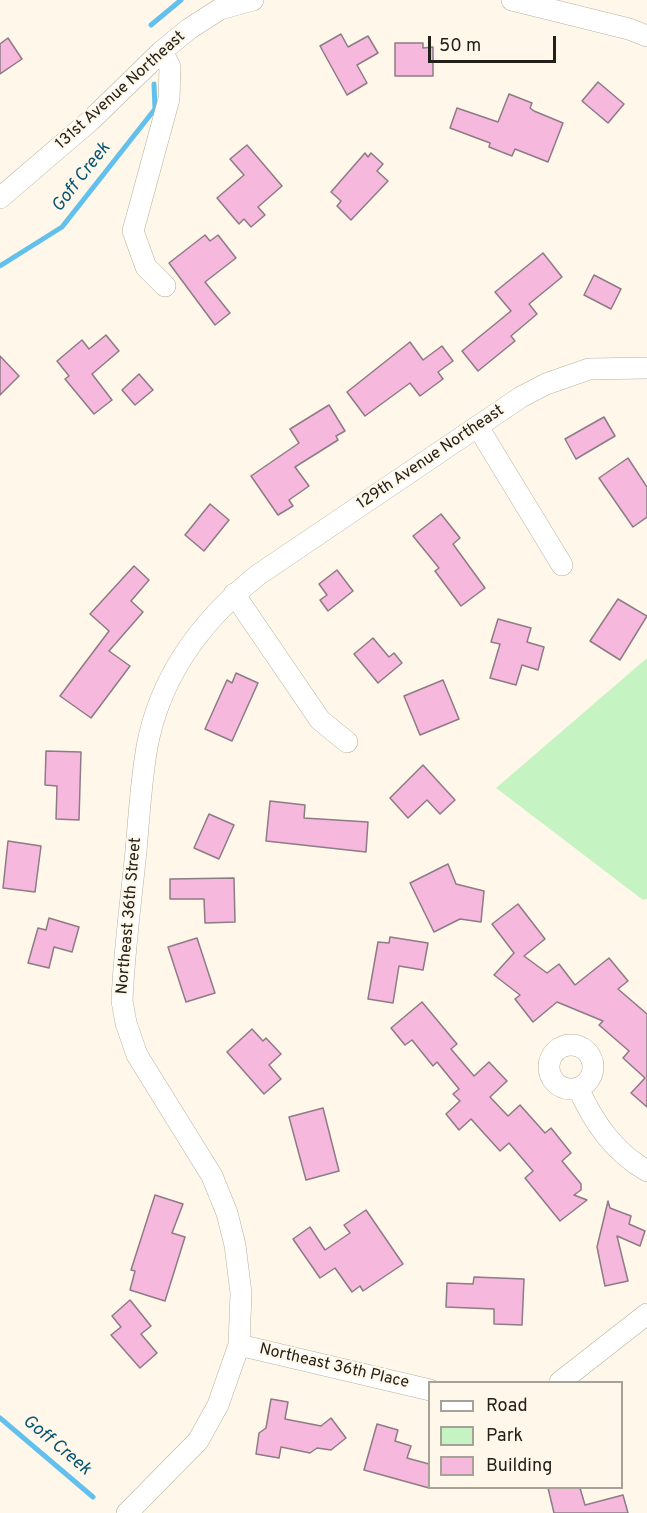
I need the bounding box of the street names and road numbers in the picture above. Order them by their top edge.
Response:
street label: 131st Avenue Northeast [52,28,190,154]
street label: 129th Avenue Northeast [354,402,508,514]
street label: Northeast 36th Street [114,837,146,995]
street label: Northeast 36th Place [257,1340,411,1394]

